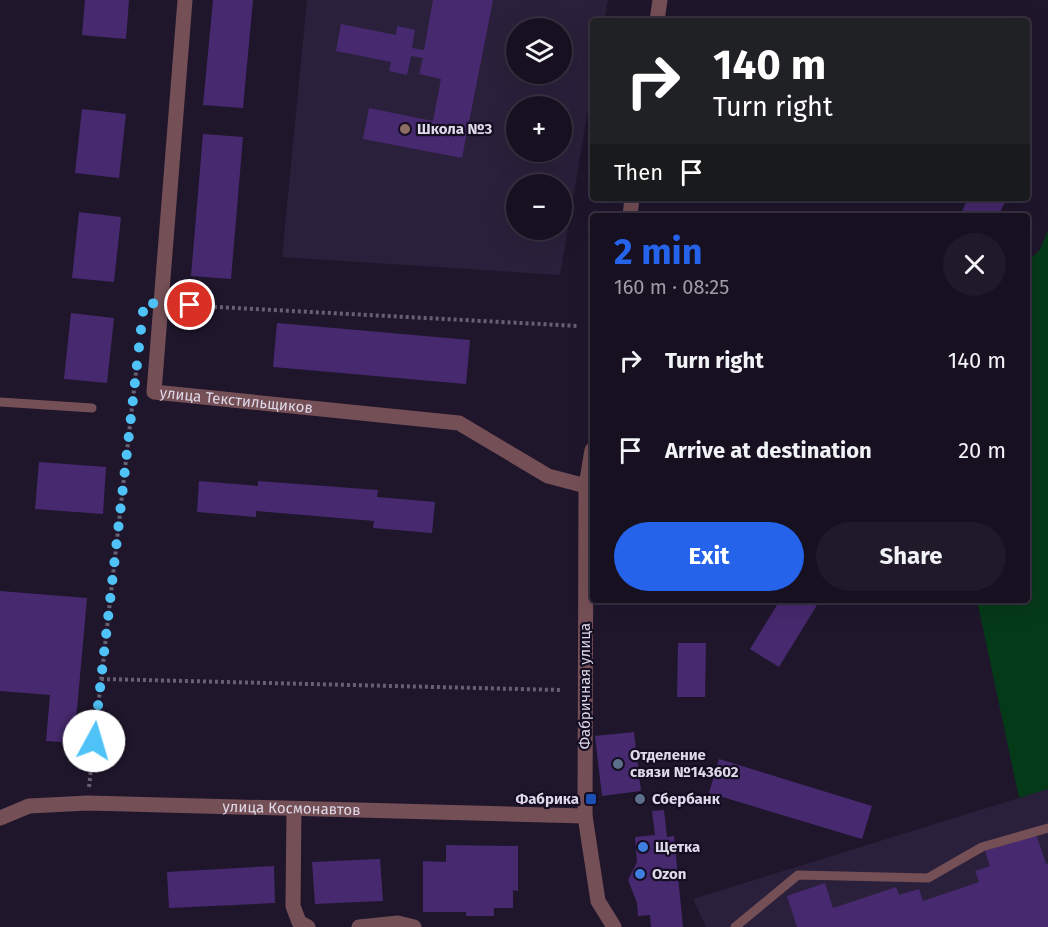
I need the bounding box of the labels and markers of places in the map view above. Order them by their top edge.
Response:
place label: Школа №3 [417,120,493,138]
marker: Школа №3 [398,122,412,136]
pin [164,279,215,330]
place label: Отделение связи №143602 [630,746,739,781]
marker: Отделение связи №143602 [611,757,625,771]
place label: Фабрика [516,790,579,808]
place label: Сбербанк [652,790,721,808]
marker: Фабрика [584,792,598,806]
marker: Сбербанк [633,792,647,806]
place label: Щетка [655,838,700,856]
marker: Щетка [636,840,650,854]
place label: Ozon [652,865,686,883]
marker: Ozon [633,867,647,881]

